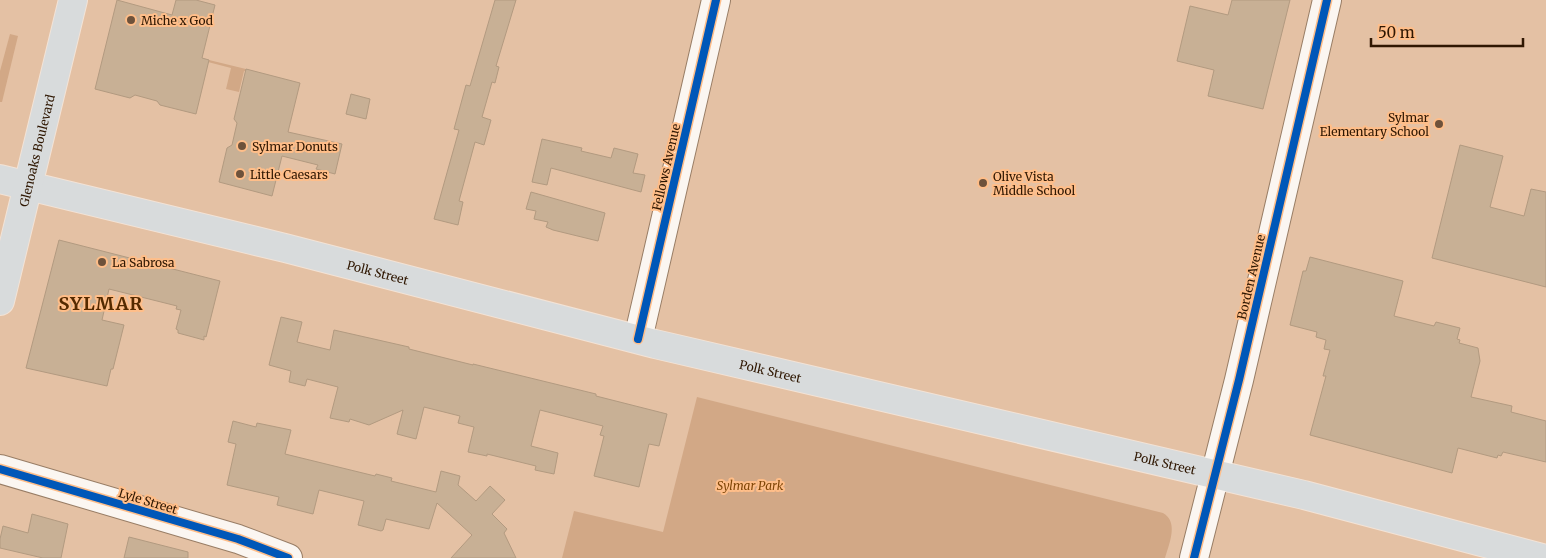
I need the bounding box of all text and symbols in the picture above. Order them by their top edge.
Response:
place label: Miche x God [141,13,213,28]
marker: Miche x God [125,14,137,26]
scale bar [1371,15,1524,47]
text: 50 m [1378,23,1415,42]
street label: Glenoaks Boulevard [16,93,57,208]
place label: Sylmar Elementary School [1320,110,1430,139]
marker: Sylmar Elementary School [1433,118,1445,130]
street label: Fellows Avenue [649,122,683,212]
place label: Sylmar Donuts [252,139,338,154]
marker: Sylmar Donuts [236,140,248,152]
place label: Little Caesars [250,167,328,182]
marker: Little Caesars [234,168,246,180]
place label: Olive Vista Middle School [993,169,1075,198]
marker: Olive Vista Middle School [977,177,989,189]
street label: Borden Avenue [1234,233,1268,321]
place label: La Sabrosa [112,255,175,270]
marker: La Sabrosa [96,256,108,268]
street label: Polk Street [345,257,410,287]
district label: SYLMAR [58,292,144,315]
street label: Polk Street [738,356,803,385]
street label: Polk Street [1133,448,1198,477]
park label: Sylmar Park [717,478,784,493]
street label: Lyle Street [117,485,180,517]

